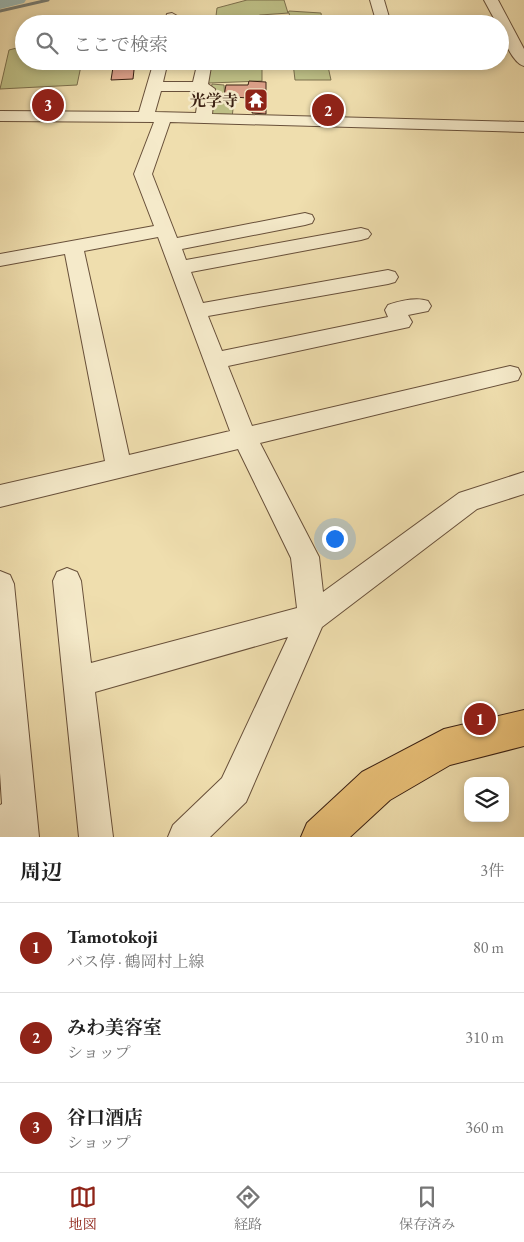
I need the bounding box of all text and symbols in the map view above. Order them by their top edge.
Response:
search box [15,15,509,70]
icon: search [33,29,61,57]
text: ここで検索 [73,32,168,57]
pin: 3 [32,86,64,124]
temple icon: 光学寺 [243,87,269,113]
place label: 光学寺 [190,90,238,111]
pin: 2 [312,91,344,129]
your location [322,526,348,552]
pin: 1 [464,700,496,738]
map controls [464,777,509,822]
button: layers [464,777,509,822]
text: 周辺 [20,858,62,885]
text: 3件 [480,860,504,881]
text: Tamotokoji [67,924,158,949]
text: 1 [32,937,40,958]
text: 80 m [473,937,504,958]
text: バス停 · 鶴岡村上線 [67,951,205,972]
text: みわ美容室 [67,1015,162,1040]
text: 2 [32,1027,40,1048]
text: 310 m [465,1027,504,1048]
text: ショップ [67,1042,131,1063]
text: 谷口酒店 [67,1105,143,1130]
text: 3 [32,1117,40,1138]
text: 360 m [465,1117,504,1138]
text: ショップ [67,1132,131,1153]
tab: 地図 [69,1183,97,1233]
tab: 経路 [234,1183,262,1233]
tab: 保存済み [399,1183,455,1233]

